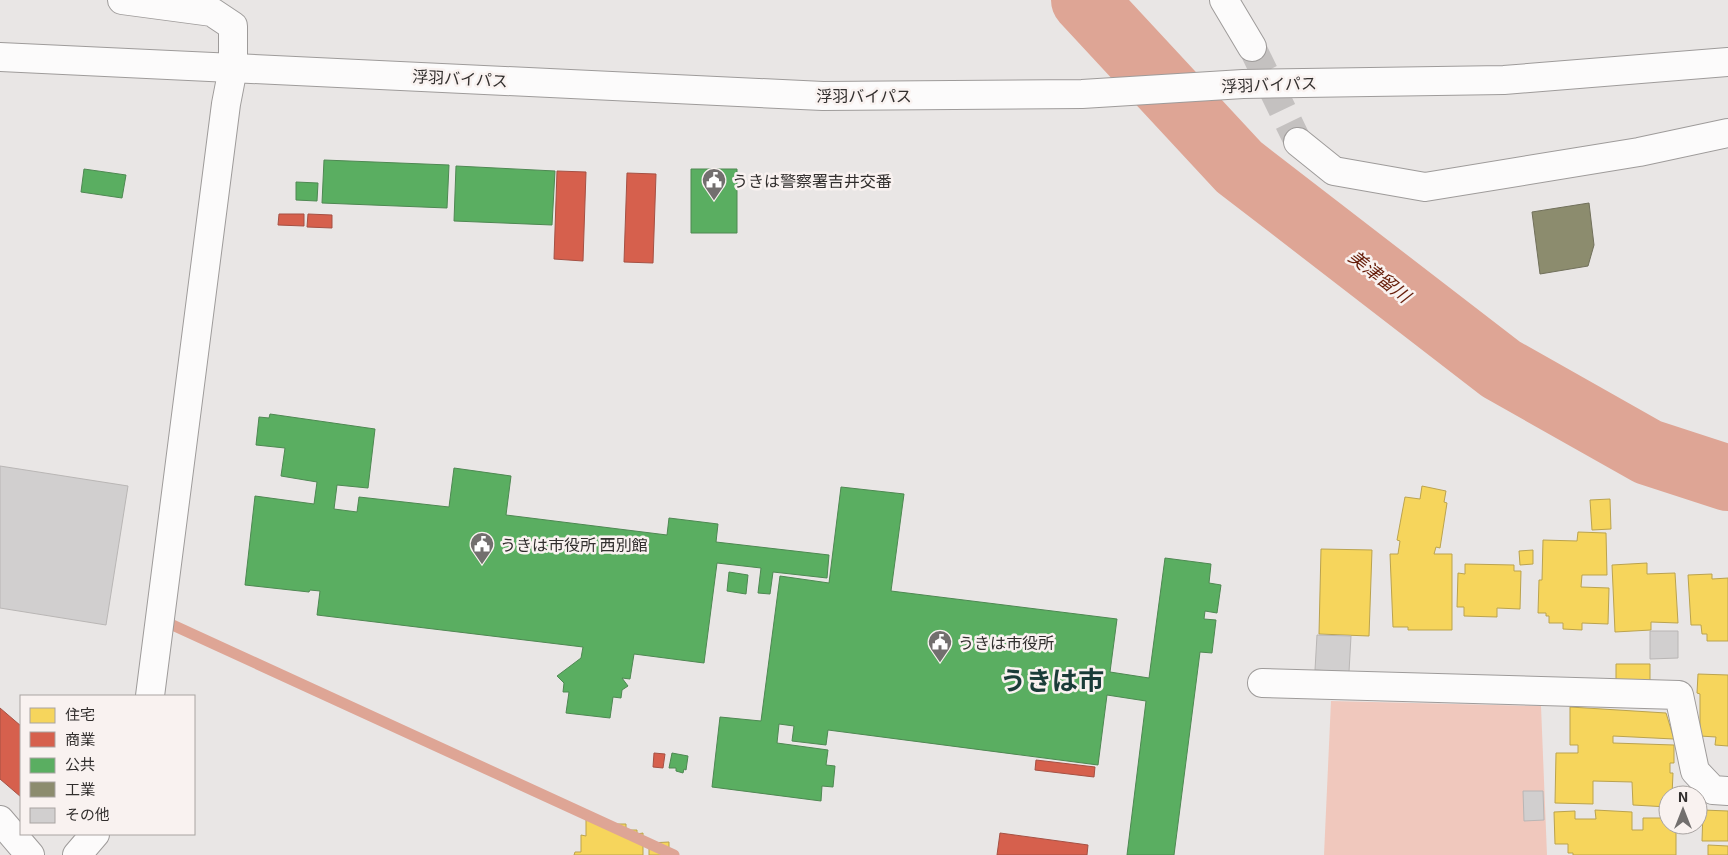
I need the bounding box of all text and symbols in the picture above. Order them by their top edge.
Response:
street label: 浮羽バイパス [412,66,508,90]
street label: 浮羽バイパス [1221,73,1317,95]
street label: 浮羽バイパス [816,86,912,105]
public building icon: うきは警察署吉井交番 [701,167,727,201]
place label: うきは警察署吉井交番 [732,171,892,190]
water label: 美津留川 [1345,245,1417,308]
public building icon: うきは市役所 西別館 [469,531,495,565]
place label: うきは市役所 西別館 [500,535,648,554]
public building icon: うきは市役所 [927,629,953,663]
place label: うきは市役所 [958,633,1054,652]
district label: うきは市 [1000,664,1104,695]
legend [20,695,195,835]
text: 住宅 [65,705,95,723]
text: 商業 [65,730,95,748]
text: 公共 [65,755,95,773]
text: 工業 [65,780,95,798]
north arrow [1658,785,1708,835]
text: N [1678,788,1688,805]
text: その他 [65,805,110,823]

